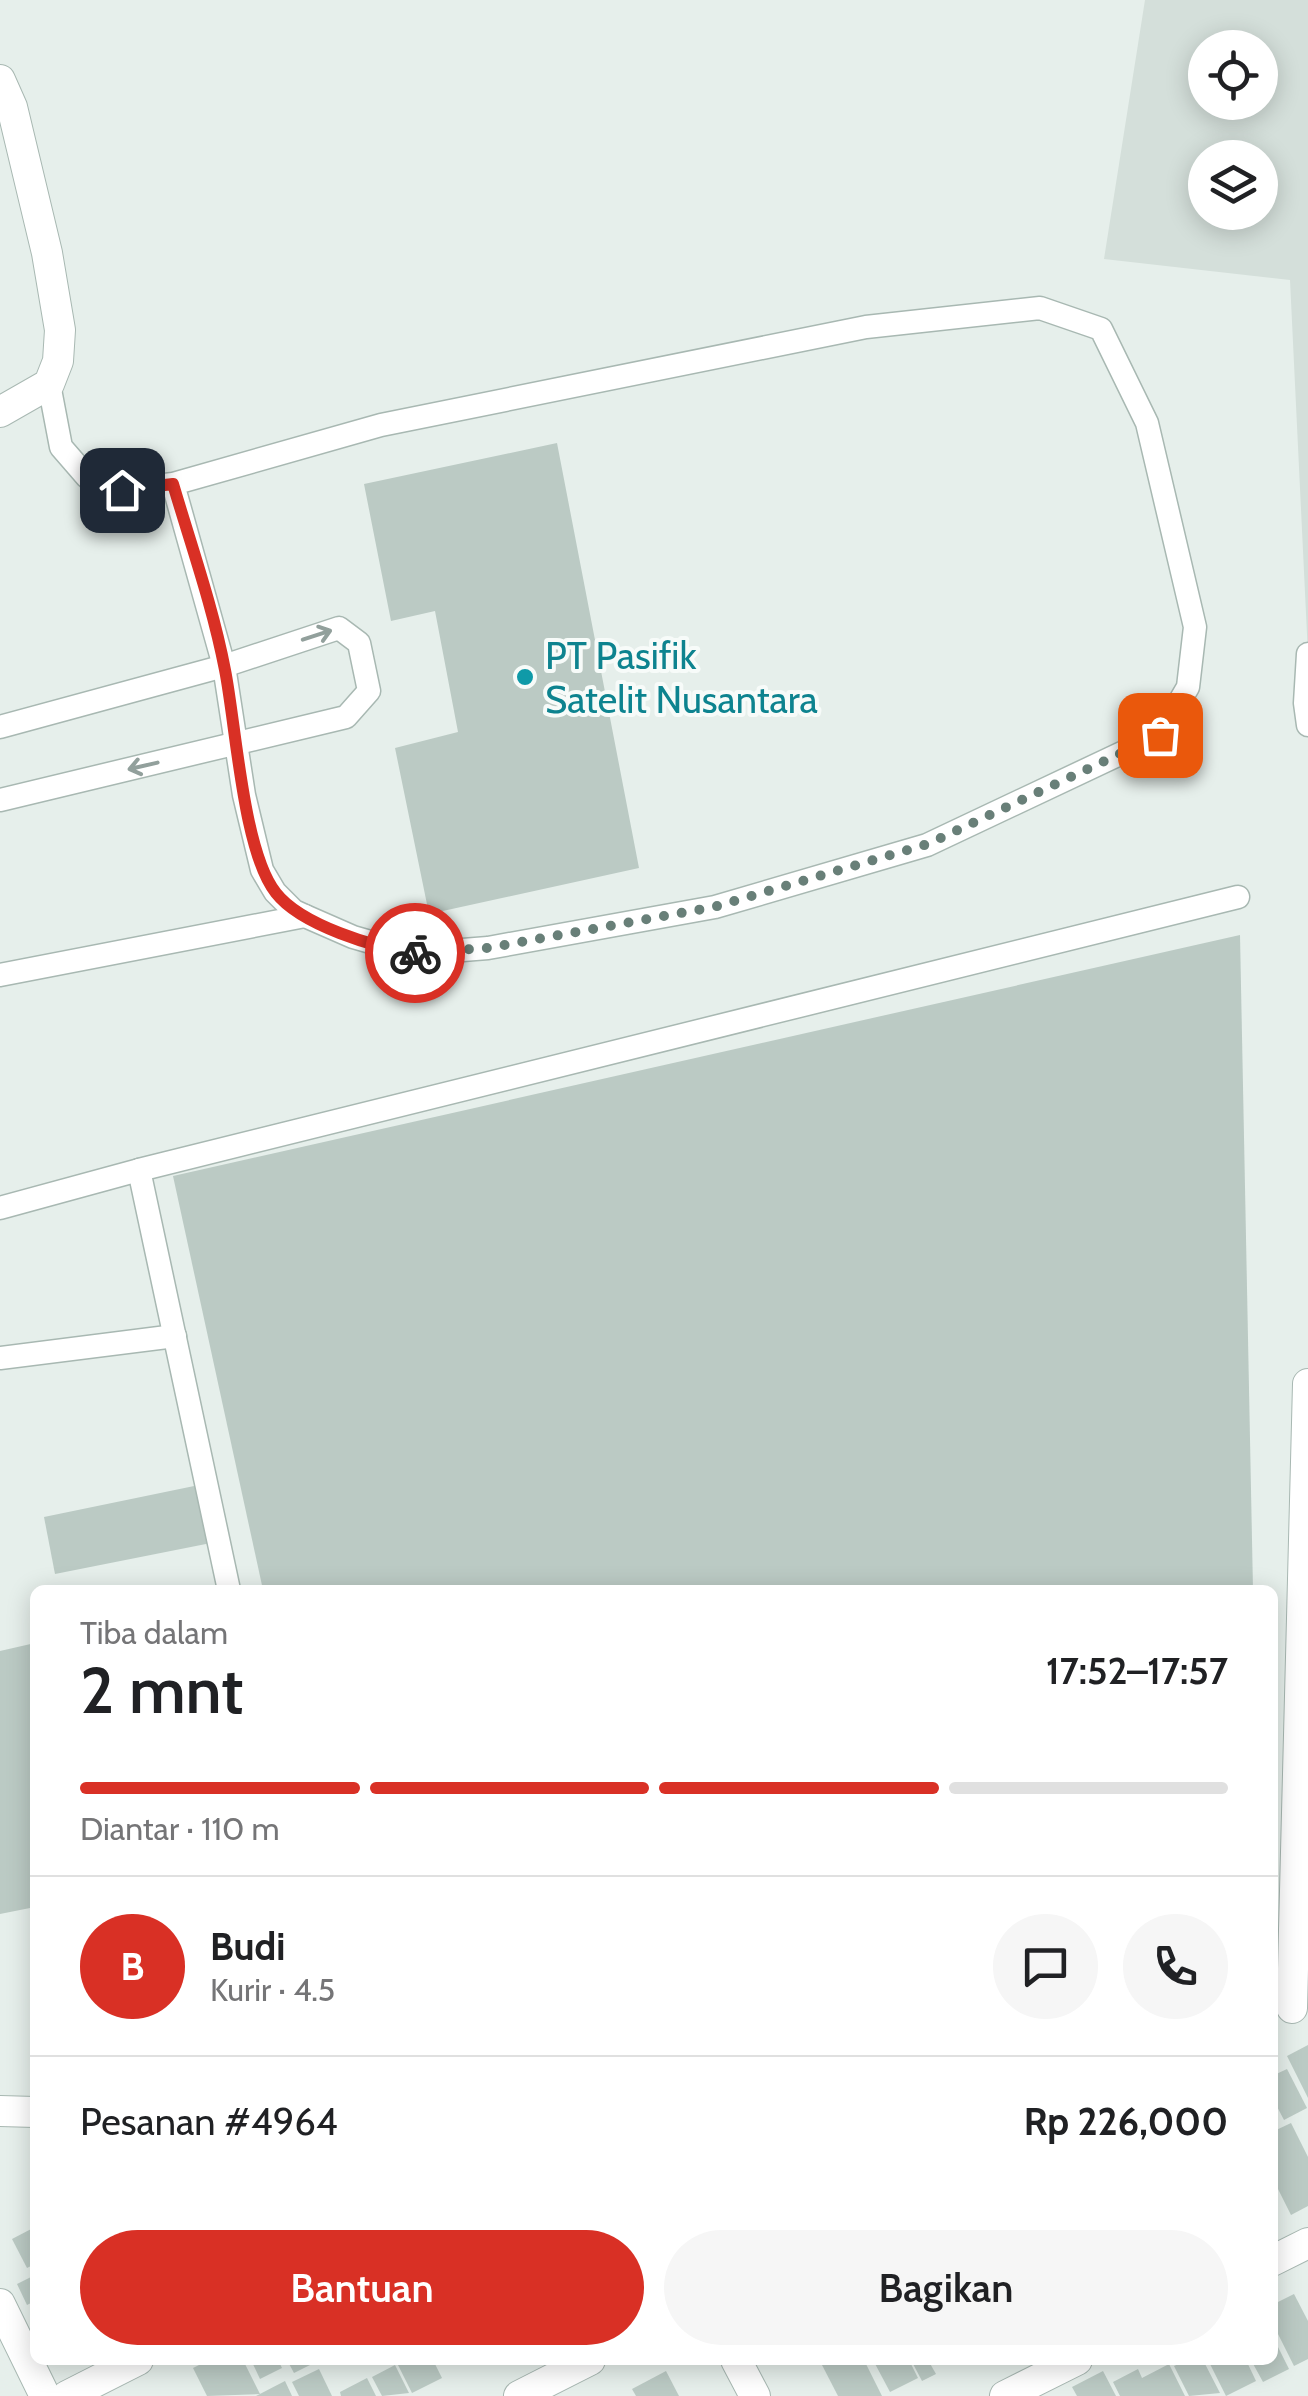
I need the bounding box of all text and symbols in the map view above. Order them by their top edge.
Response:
map controls [1188,30,1278,230]
button: locate [1188,30,1278,120]
button: layers [1188,140,1278,230]
pin [80,448,165,533]
icon: home [95,463,150,518]
one-way arrow [300,625,332,643]
place label: PT Pasifik Satelit Nusantara [545,632,818,723]
marker: PT Pasifik Satelit Nusantara [514,666,536,688]
pin [1118,693,1203,778]
icon: bag [1133,708,1188,763]
one-way arrow [128,758,160,776]
courier [365,903,465,1003]
icon: bike [388,926,443,981]
text: Tiba dalam [80,1613,228,1652]
text: 17:52–17:57 [1046,1647,1228,1694]
text: 2 mnt [80,1650,243,1729]
text: Diantar · 110 m [80,1809,280,1848]
button: chat [993,1914,1098,2019]
button: phone [1123,1914,1228,2019]
text: Budi [210,1923,285,1970]
text: B [121,1943,144,1990]
text: Kurir · 4.5 [210,1970,335,2009]
text: Pesanan #4964 [80,2098,338,2145]
text: Rp 226,000 [1024,2098,1228,2145]
button: Bantuan [80,2230,644,2345]
button: Bagikan [664,2230,1228,2345]

